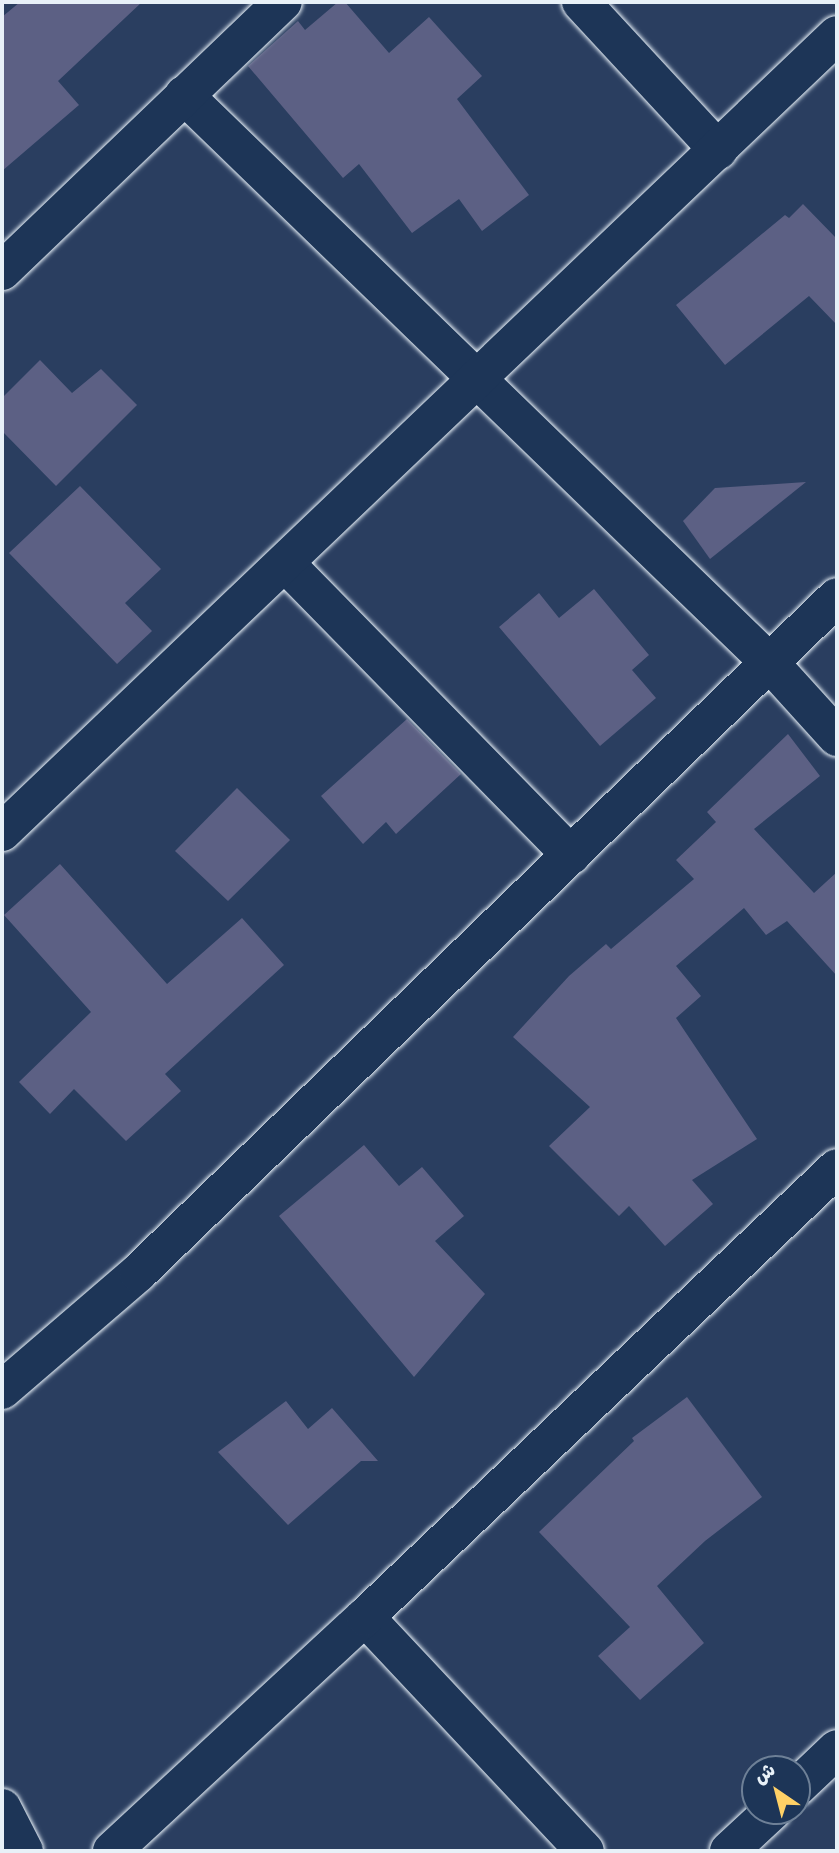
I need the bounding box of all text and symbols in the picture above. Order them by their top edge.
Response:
north arrow [741,1755,811,1825]
text: ش [750,1759,780,1789]

